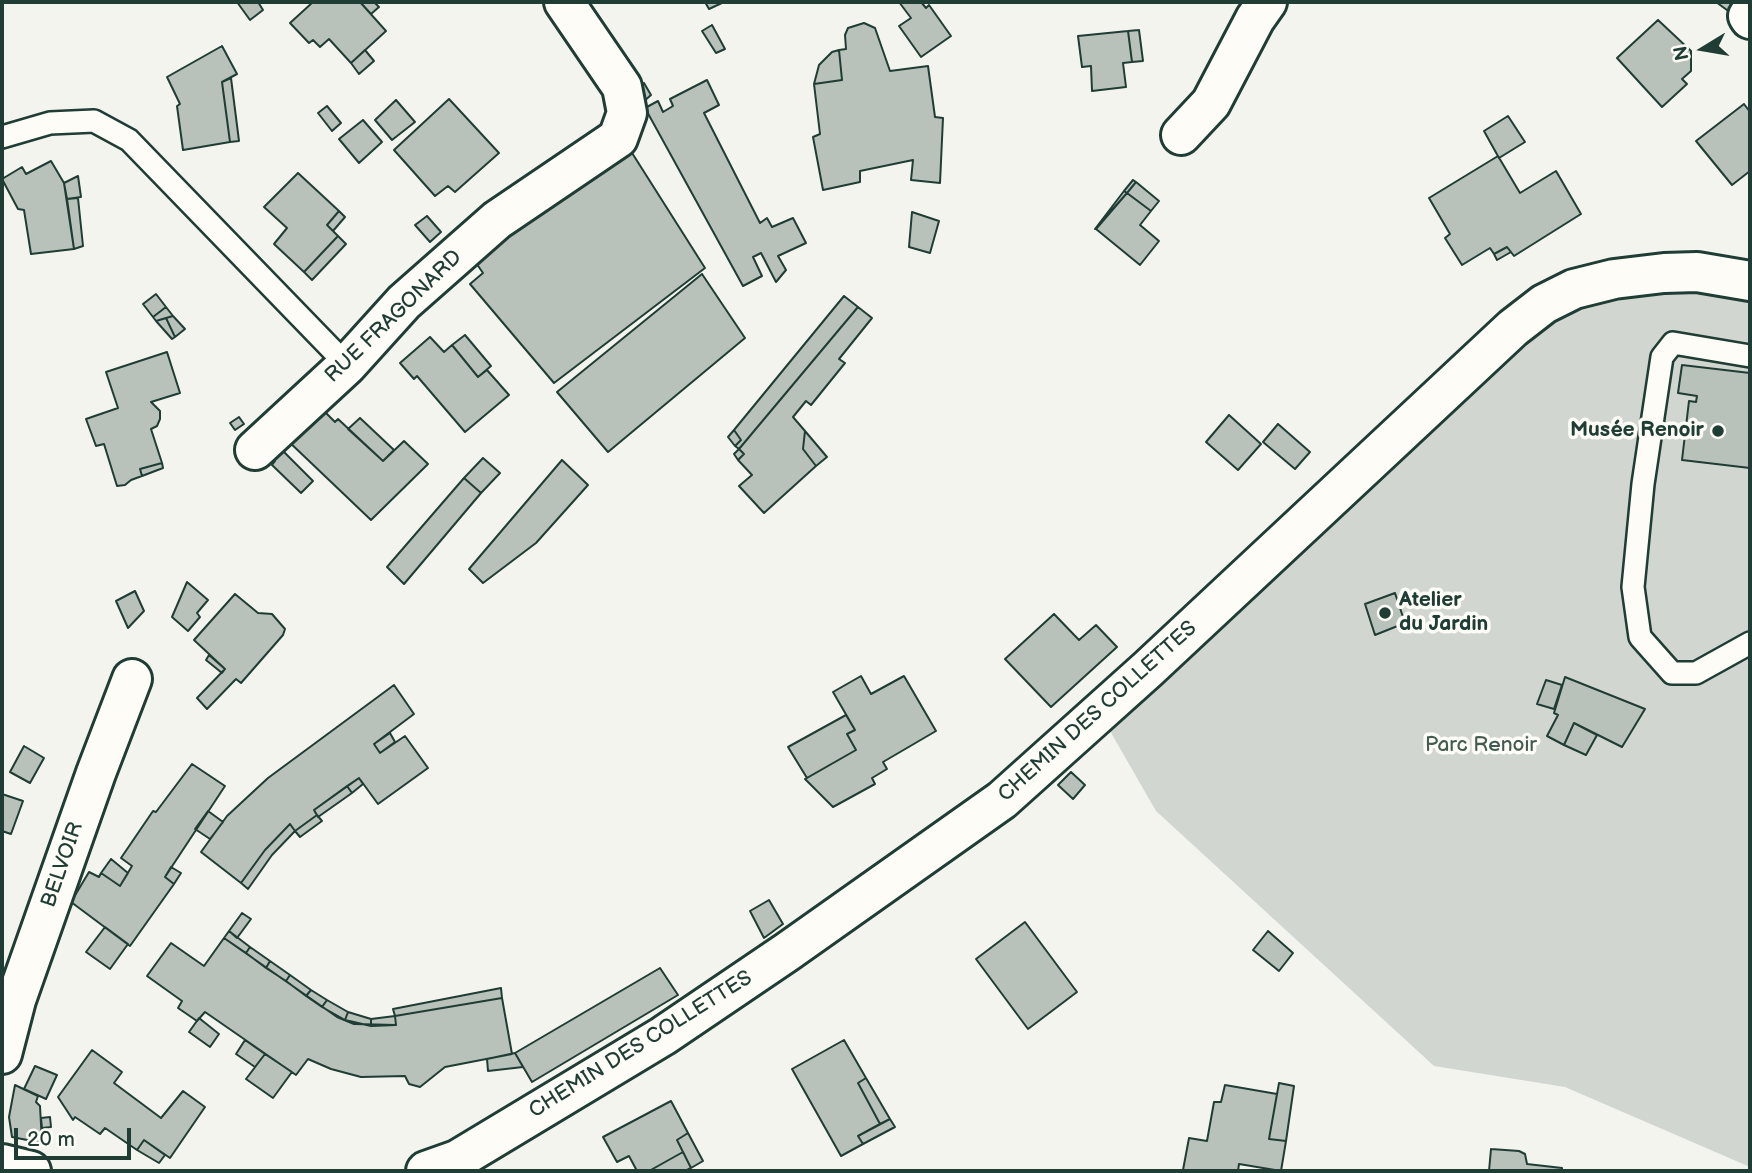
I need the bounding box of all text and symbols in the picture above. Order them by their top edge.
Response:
north arrow [1668,14,1738,84]
text: N [1669,44,1695,62]
street label: RUE FRAGONARD [320,245,468,389]
place label: Musée Renoir [1570,418,1704,444]
marker: Musée Renoir [1710,423,1726,439]
place label: Atelier du Jardin [1399,588,1488,638]
marker: Atelier du Jardin [1377,605,1393,621]
street label: CHEMIN DES COLLETTES [994,616,1202,808]
park label: Parc Renoir [1425,733,1537,759]
street label: BELVOIR [37,819,89,911]
street label: CHEMIN DES COLLETTES [525,966,757,1124]
scale bar [18,1114,135,1158]
text: 20 m [27,1127,75,1152]

